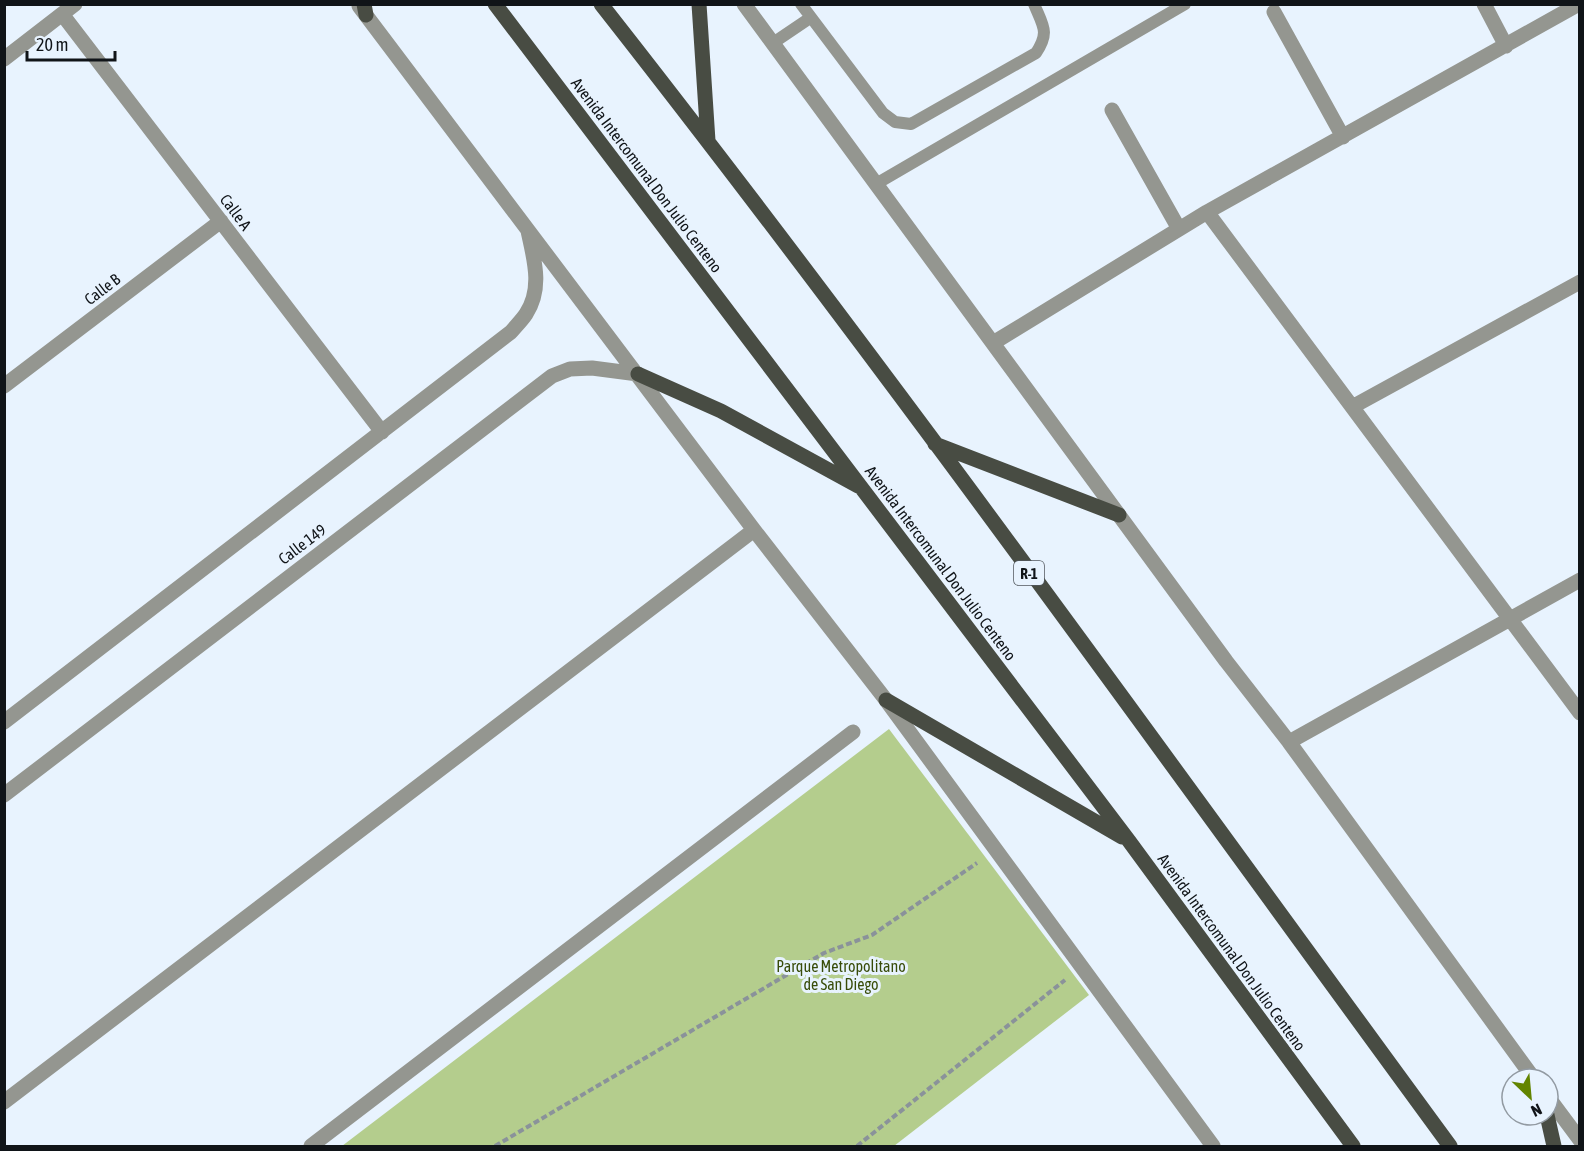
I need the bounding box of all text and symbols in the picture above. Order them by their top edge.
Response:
scale bar [27,24,116,62]
text: 20 m [36,34,68,55]
street label: Avenida Intercomunal Don Julio Centeno [568,74,726,276]
street label: Calle A [217,191,255,234]
street label: Calle B [81,270,124,308]
street label: Avenida Intercomunal Don Julio Centeno [862,462,1020,664]
street label: Calle 149 [275,520,329,568]
road number: R-1 [1014,561,1044,585]
street label: Avenida Intercomunal Don Julio Centeno [1155,850,1309,1054]
park label: Parque Metropolitano de San Diego [776,957,906,994]
north arrow [1500,1067,1560,1127]
text: N [1528,1100,1545,1121]

